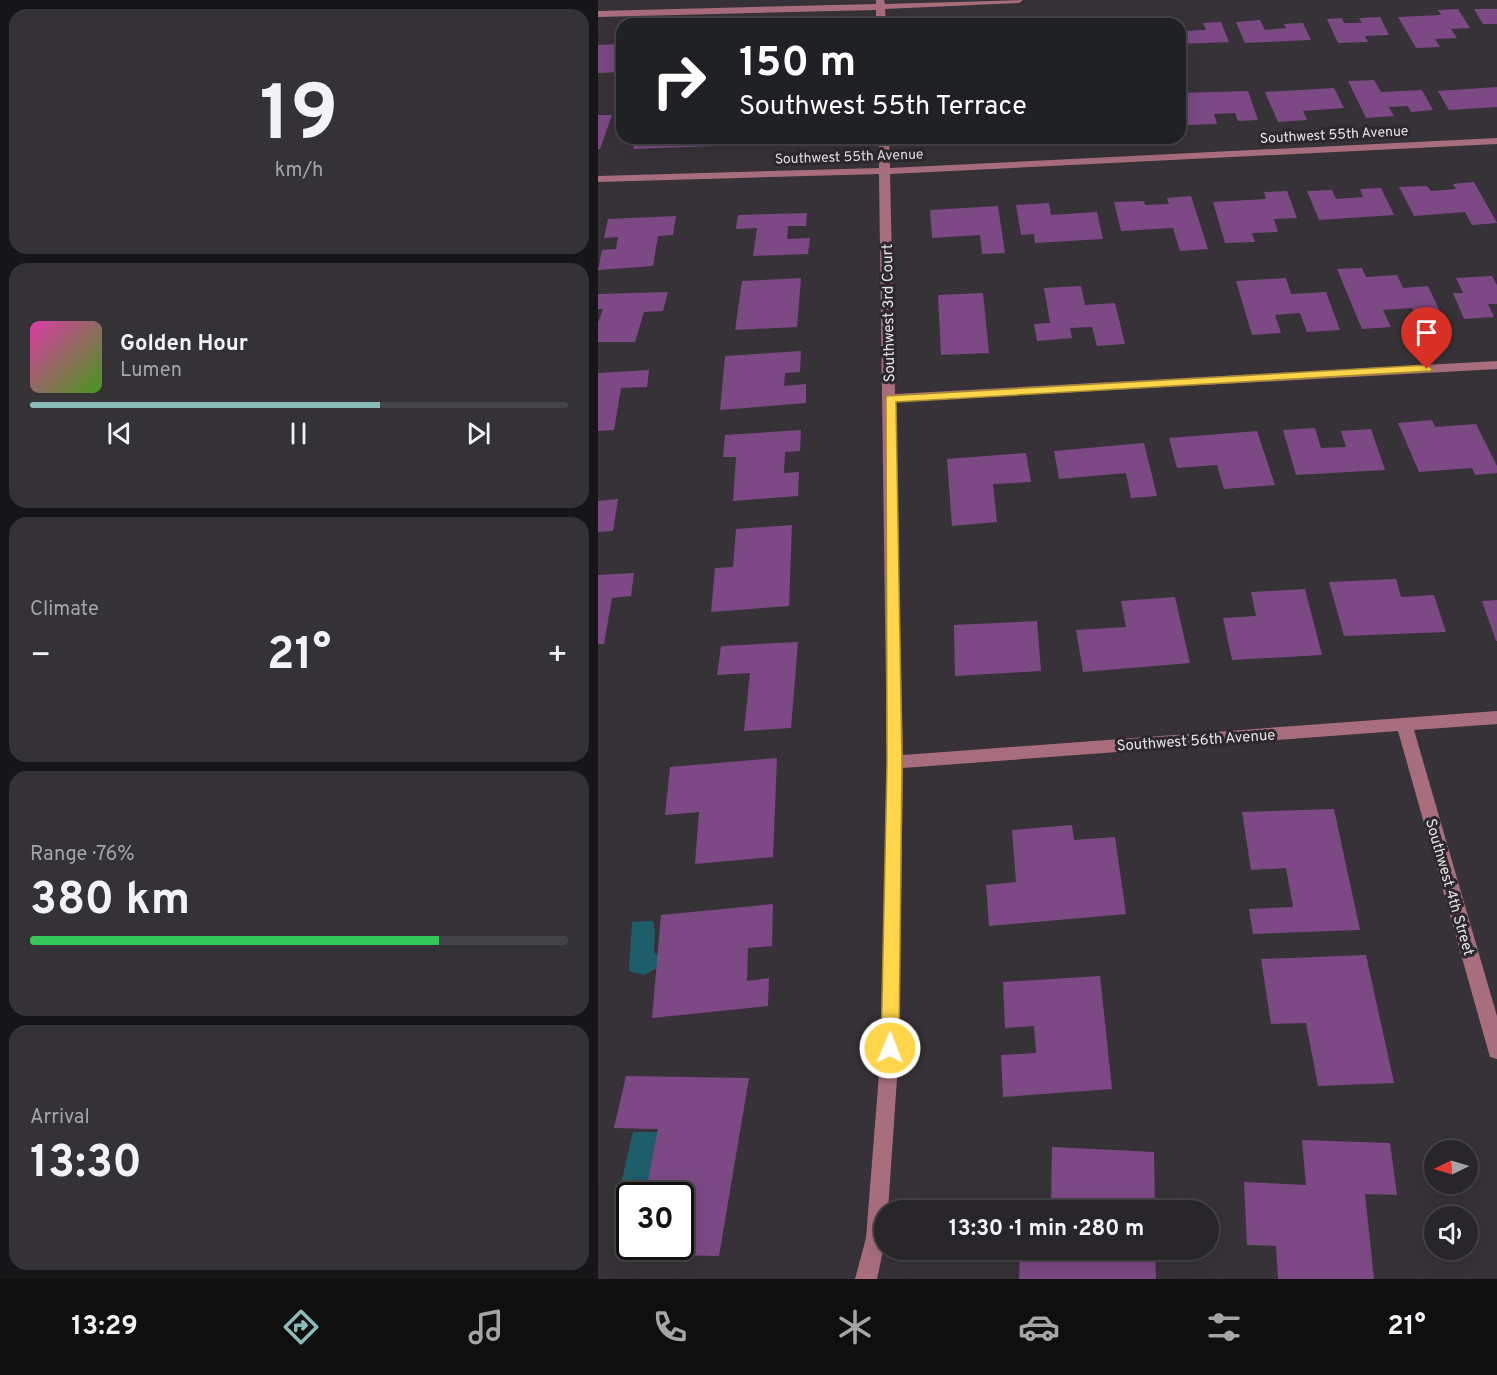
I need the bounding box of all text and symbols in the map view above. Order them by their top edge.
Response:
text: 150 m [739,38,856,91]
icon: right [640,42,718,120]
text: 19 [259,69,339,168]
text: Southwest 55th Terrace [739,90,1027,124]
street label: Southwest 55th Avenue [1259,123,1409,148]
street label: Southwest 55th Avenue [774,146,924,169]
text: km/h [275,158,323,184]
street label: Southwest 3rd Court [879,243,900,382]
pin [1401,307,1452,369]
icon: arrive [1410,316,1443,349]
text: Golden Hour [120,331,248,358]
text: Lumen [120,358,182,384]
icon: previous [103,417,136,450]
icon: pause [282,417,315,450]
icon: next [462,417,495,450]
text: Climate [30,597,99,623]
text: 21° [267,628,331,685]
text: − [30,636,51,678]
text: + [547,636,568,678]
street label: Southwest 56th Avenue [1116,726,1276,757]
street label: Southwest 4th Street [1420,817,1477,958]
text: Range · 76% [30,842,135,868]
text: 380 km [30,873,190,930]
position arrow [858,1016,922,1080]
text: Arrival [30,1105,90,1131]
text: 13:30 [30,1136,142,1193]
north arrow [1424,1140,1478,1194]
map controls [1424,1140,1478,1260]
speed limit sign: 30 [616,1182,694,1260]
button: sound [1424,1206,1478,1260]
text: 13:30 · 1 min · 280 m [949,1216,1144,1243]
icon: directions [280,1306,322,1348]
icon: music [465,1306,507,1348]
icon: phone [649,1306,691,1348]
icon: climate [834,1306,876,1348]
icon: car [1018,1306,1060,1348]
icon: filters [1203,1306,1245,1348]
text: 13:29 [71,1310,138,1344]
text: 21° [1387,1310,1426,1344]

